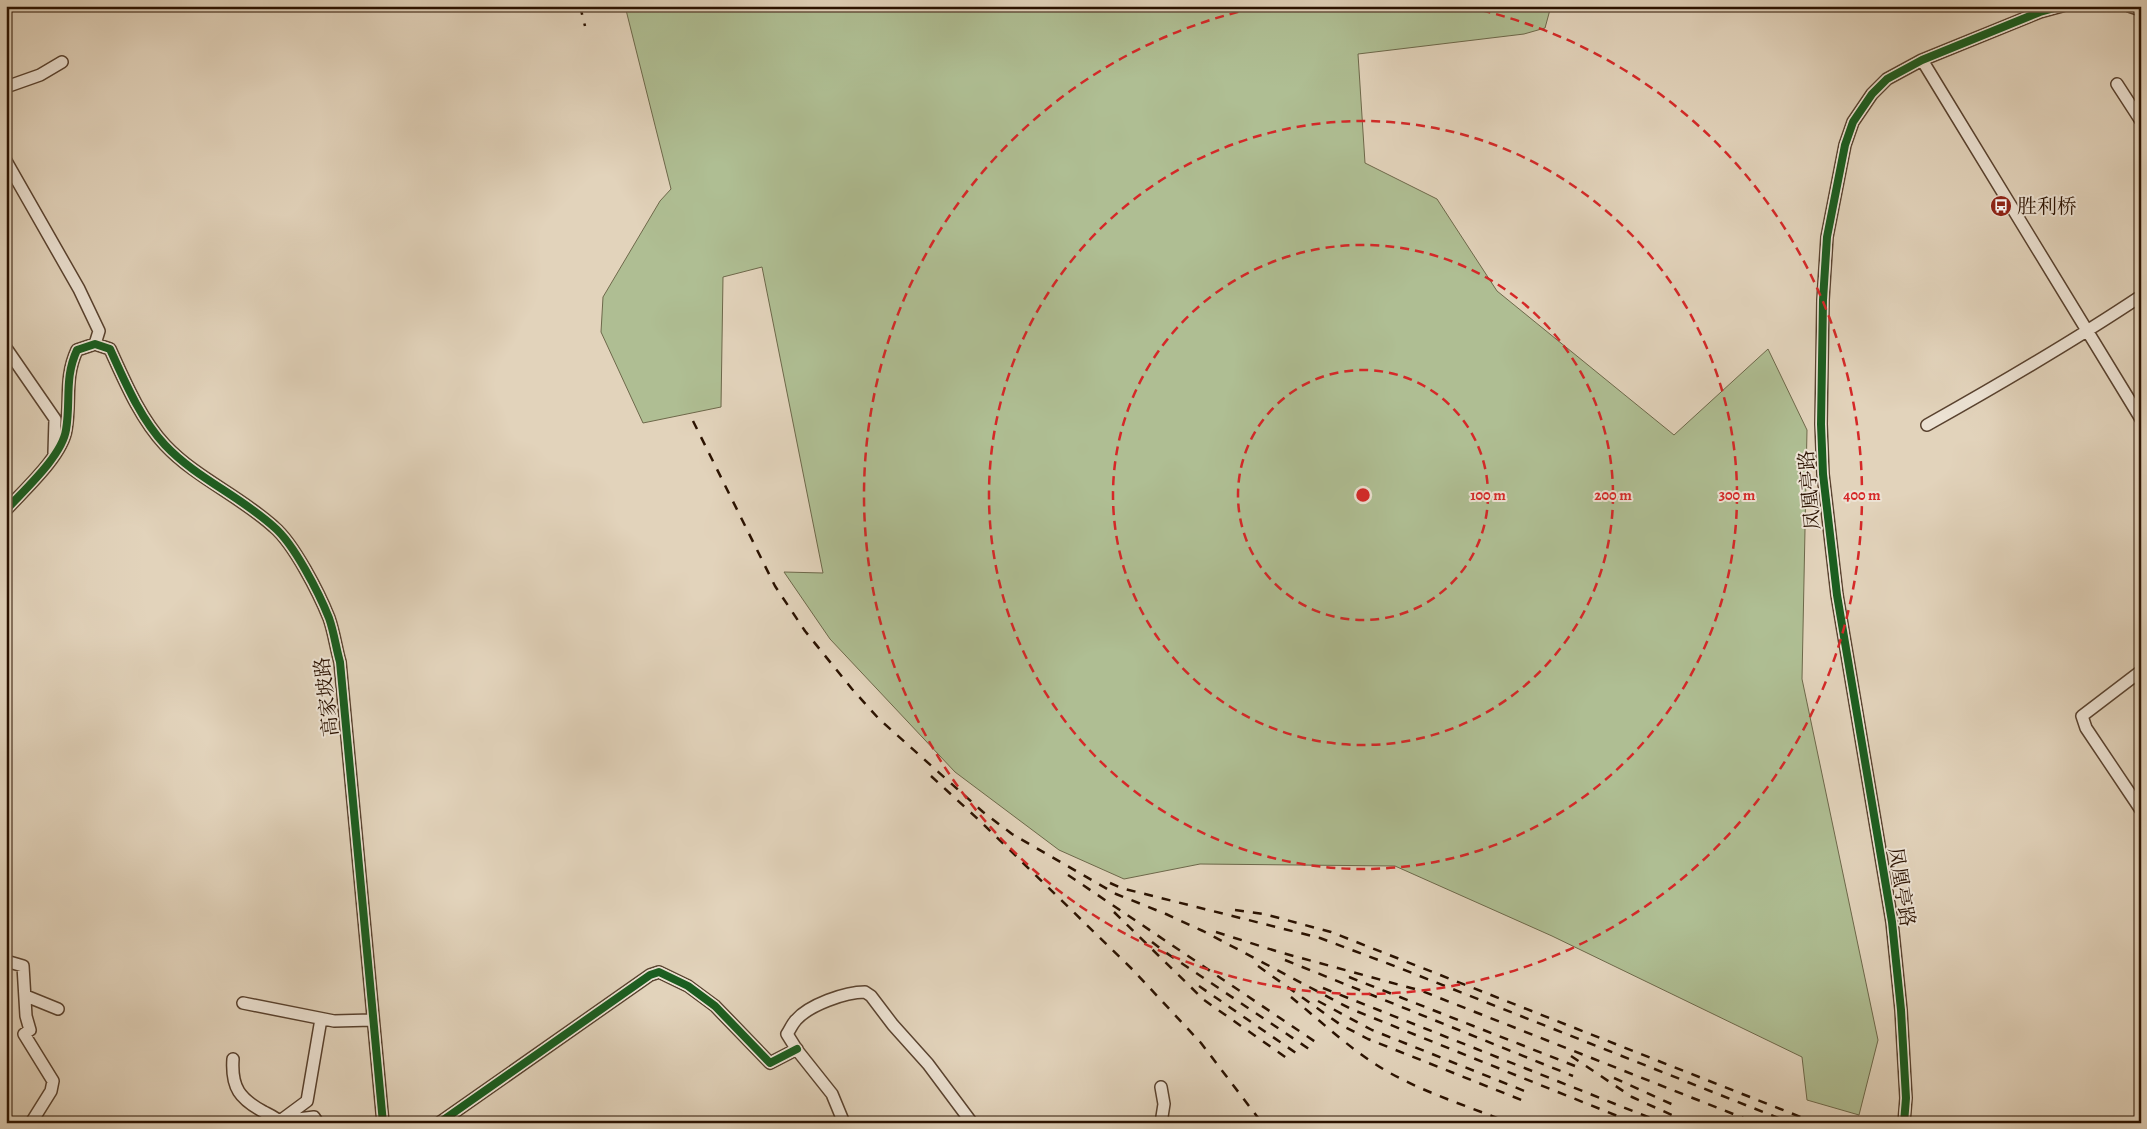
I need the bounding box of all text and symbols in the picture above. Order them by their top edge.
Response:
place label: 胜利桥 [2017,193,2077,220]
bus stop icon: 胜利桥 [1989,194,2013,218]
street label: 凤凰亭路 [1793,449,1826,531]
text: 100 m [1470,485,1506,505]
text: 200 m [1594,485,1632,505]
text: 300 m [1719,485,1756,505]
text: 400 m [1843,485,1881,505]
centre of rings [1354,486,1372,504]
street label: 高家坡路 [308,656,345,738]
street label: 凤凰亭路 [1882,845,1921,929]

